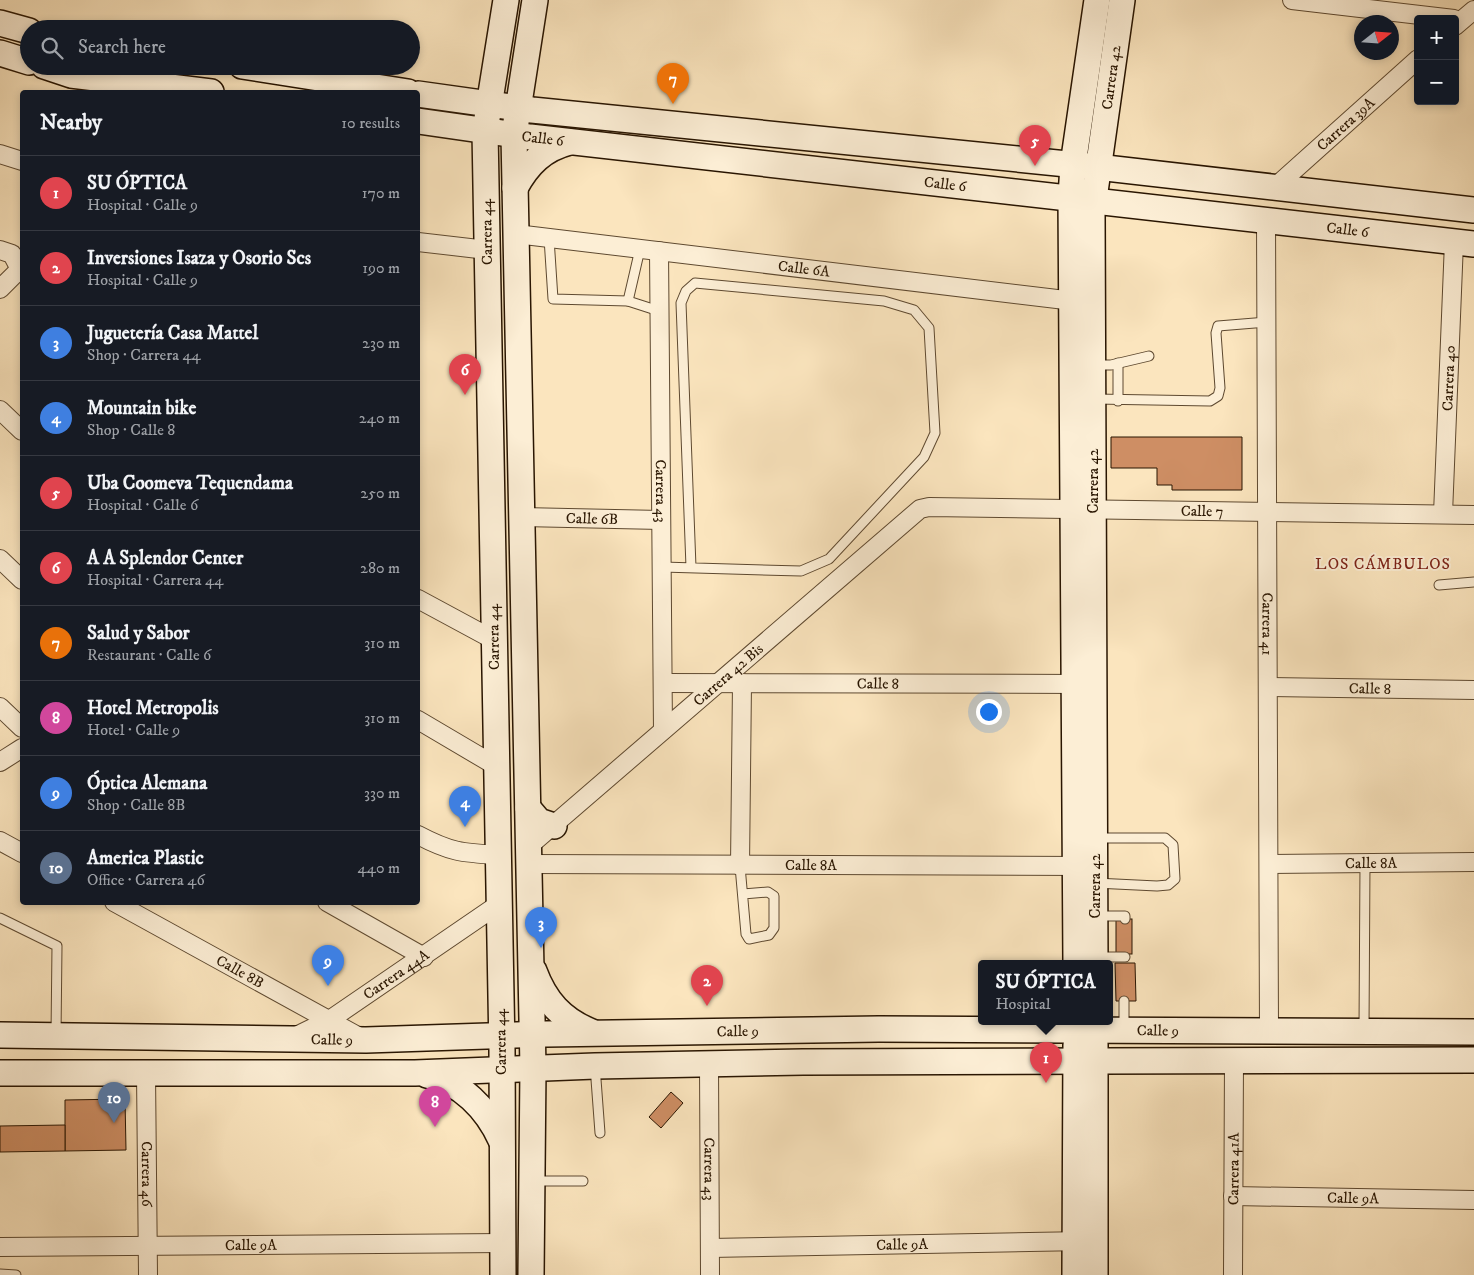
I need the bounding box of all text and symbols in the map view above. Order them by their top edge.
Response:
north arrow [1354,15,1399,60]
map controls [1414,15,1459,105]
button: + [1414,15,1459,60]
search box [20,20,420,75]
icon: search [38,34,66,62]
text: Search here [78,36,166,59]
street label: Carrera 42 [1097,43,1125,111]
button: − [1414,60,1459,105]
pin: 7 [657,63,689,104]
street label: Carrera 39A [1312,93,1379,155]
text: Nearby [40,110,102,136]
text: 10 results [341,113,400,133]
pin: 5 [1019,125,1051,166]
street label: Calle 6 [520,126,566,150]
text: SU ÓPTICA [87,172,187,195]
street label: Calle 6 [923,172,969,196]
text: 1 [53,183,59,203]
text: 170 m [362,183,400,203]
text: Hospital · Calle 9 [87,195,198,215]
street label: Carrera 44 [477,198,497,265]
street label: Calle 6 [1325,218,1371,242]
text: Inversiones Isaza y Osorio Scs [87,247,311,270]
street label: Calle 6A [777,256,831,281]
text: 2 [52,258,60,278]
text: 190 m [362,258,400,278]
text: Hospital · Calle 9 [87,270,198,290]
text: Juguetería Casa Mattel [87,322,258,345]
text: 3 [53,333,59,353]
text: 230 m [362,333,400,353]
text: Shop · Carrera 44 [87,345,201,365]
street label: Carrera 40 [1438,345,1459,411]
pin: 6 [449,354,481,395]
text: Mountain bike [87,397,196,420]
text: 4 [51,408,61,428]
text: 240 m [359,408,400,428]
text: Shop · Calle 8 [87,420,175,440]
street label: Carrera 42 [1084,448,1103,513]
street label: Carrera 43 [651,459,671,523]
text: Uba Coomeva Tequendama [87,472,293,495]
text: 5 [52,483,60,503]
text: 250 m [360,483,400,503]
text: Hospital · Calle 6 [87,495,198,515]
street label: Calle 7 [1181,501,1224,521]
street label: Calle 6B [566,508,618,529]
text: A A Splendor Center [87,547,243,570]
district label: LOS CÁMBULOS [1315,554,1451,574]
text: 6 [52,558,60,578]
text: 280 m [360,558,400,578]
text: Hospital · Carrera 44 [87,570,223,590]
street label: Carrera 41 [1258,592,1277,656]
street label: Carrera 44 [484,603,504,670]
text: Salud y Sabor [87,622,190,645]
text: 7 [52,633,60,653]
text: 310 m [364,633,400,653]
street label: Carrera 42 Bis [689,639,767,710]
text: Restaurant · Calle 6 [87,645,211,665]
street label: Calle 8 [857,674,899,693]
street label: Calle 8 [1349,679,1391,698]
text: Hotel Metropolis [87,697,219,720]
your location [976,699,1002,725]
text: 8 [52,708,60,728]
text: 310 m [364,708,400,728]
text: Hotel · Calle 9 [87,720,180,740]
text: Óptica Alemana [87,772,207,795]
text: 9 [52,783,60,803]
text: 330 m [364,783,400,803]
pin: 4 [449,786,481,827]
text: Shop · Calle 8B [87,795,185,815]
text: America Plastic [87,847,204,870]
street label: Carrera 42 [1086,853,1105,918]
street label: Calle 8A [1345,853,1397,873]
street label: Calle 8A [785,855,837,875]
text: 10 [49,858,63,878]
text: 440 m [358,858,400,878]
text: Office · Carrera 46 [87,870,205,890]
pin: 3 [525,907,557,948]
pin: 9 [312,945,344,986]
street label: Carrera 44A [359,945,433,1004]
street label: Calle 8B [213,951,267,992]
popup [978,960,1113,1025]
pin: 2 [691,965,723,1006]
text: SU ÓPTICA [995,971,1096,994]
text: Hospital [995,994,1051,1014]
street label: Carrera 44 [491,1008,511,1075]
street label: Calle 9 [717,1021,759,1041]
street label: Calle 9 [1137,1021,1179,1040]
street label: Calle 9 [311,1030,353,1049]
pin: 1 [1030,1042,1062,1083]
pin: 10 [98,1082,130,1123]
pin: 8 [419,1086,451,1127]
street label: Carrera 41A [1224,1132,1243,1205]
street label: Carrera 43 [700,1137,719,1201]
street label: Carrera 46 [137,1141,157,1208]
street label: Calle 9A [1327,1188,1379,1208]
street label: Calle 9A [876,1234,928,1254]
street label: Calle 9A [225,1235,277,1255]

